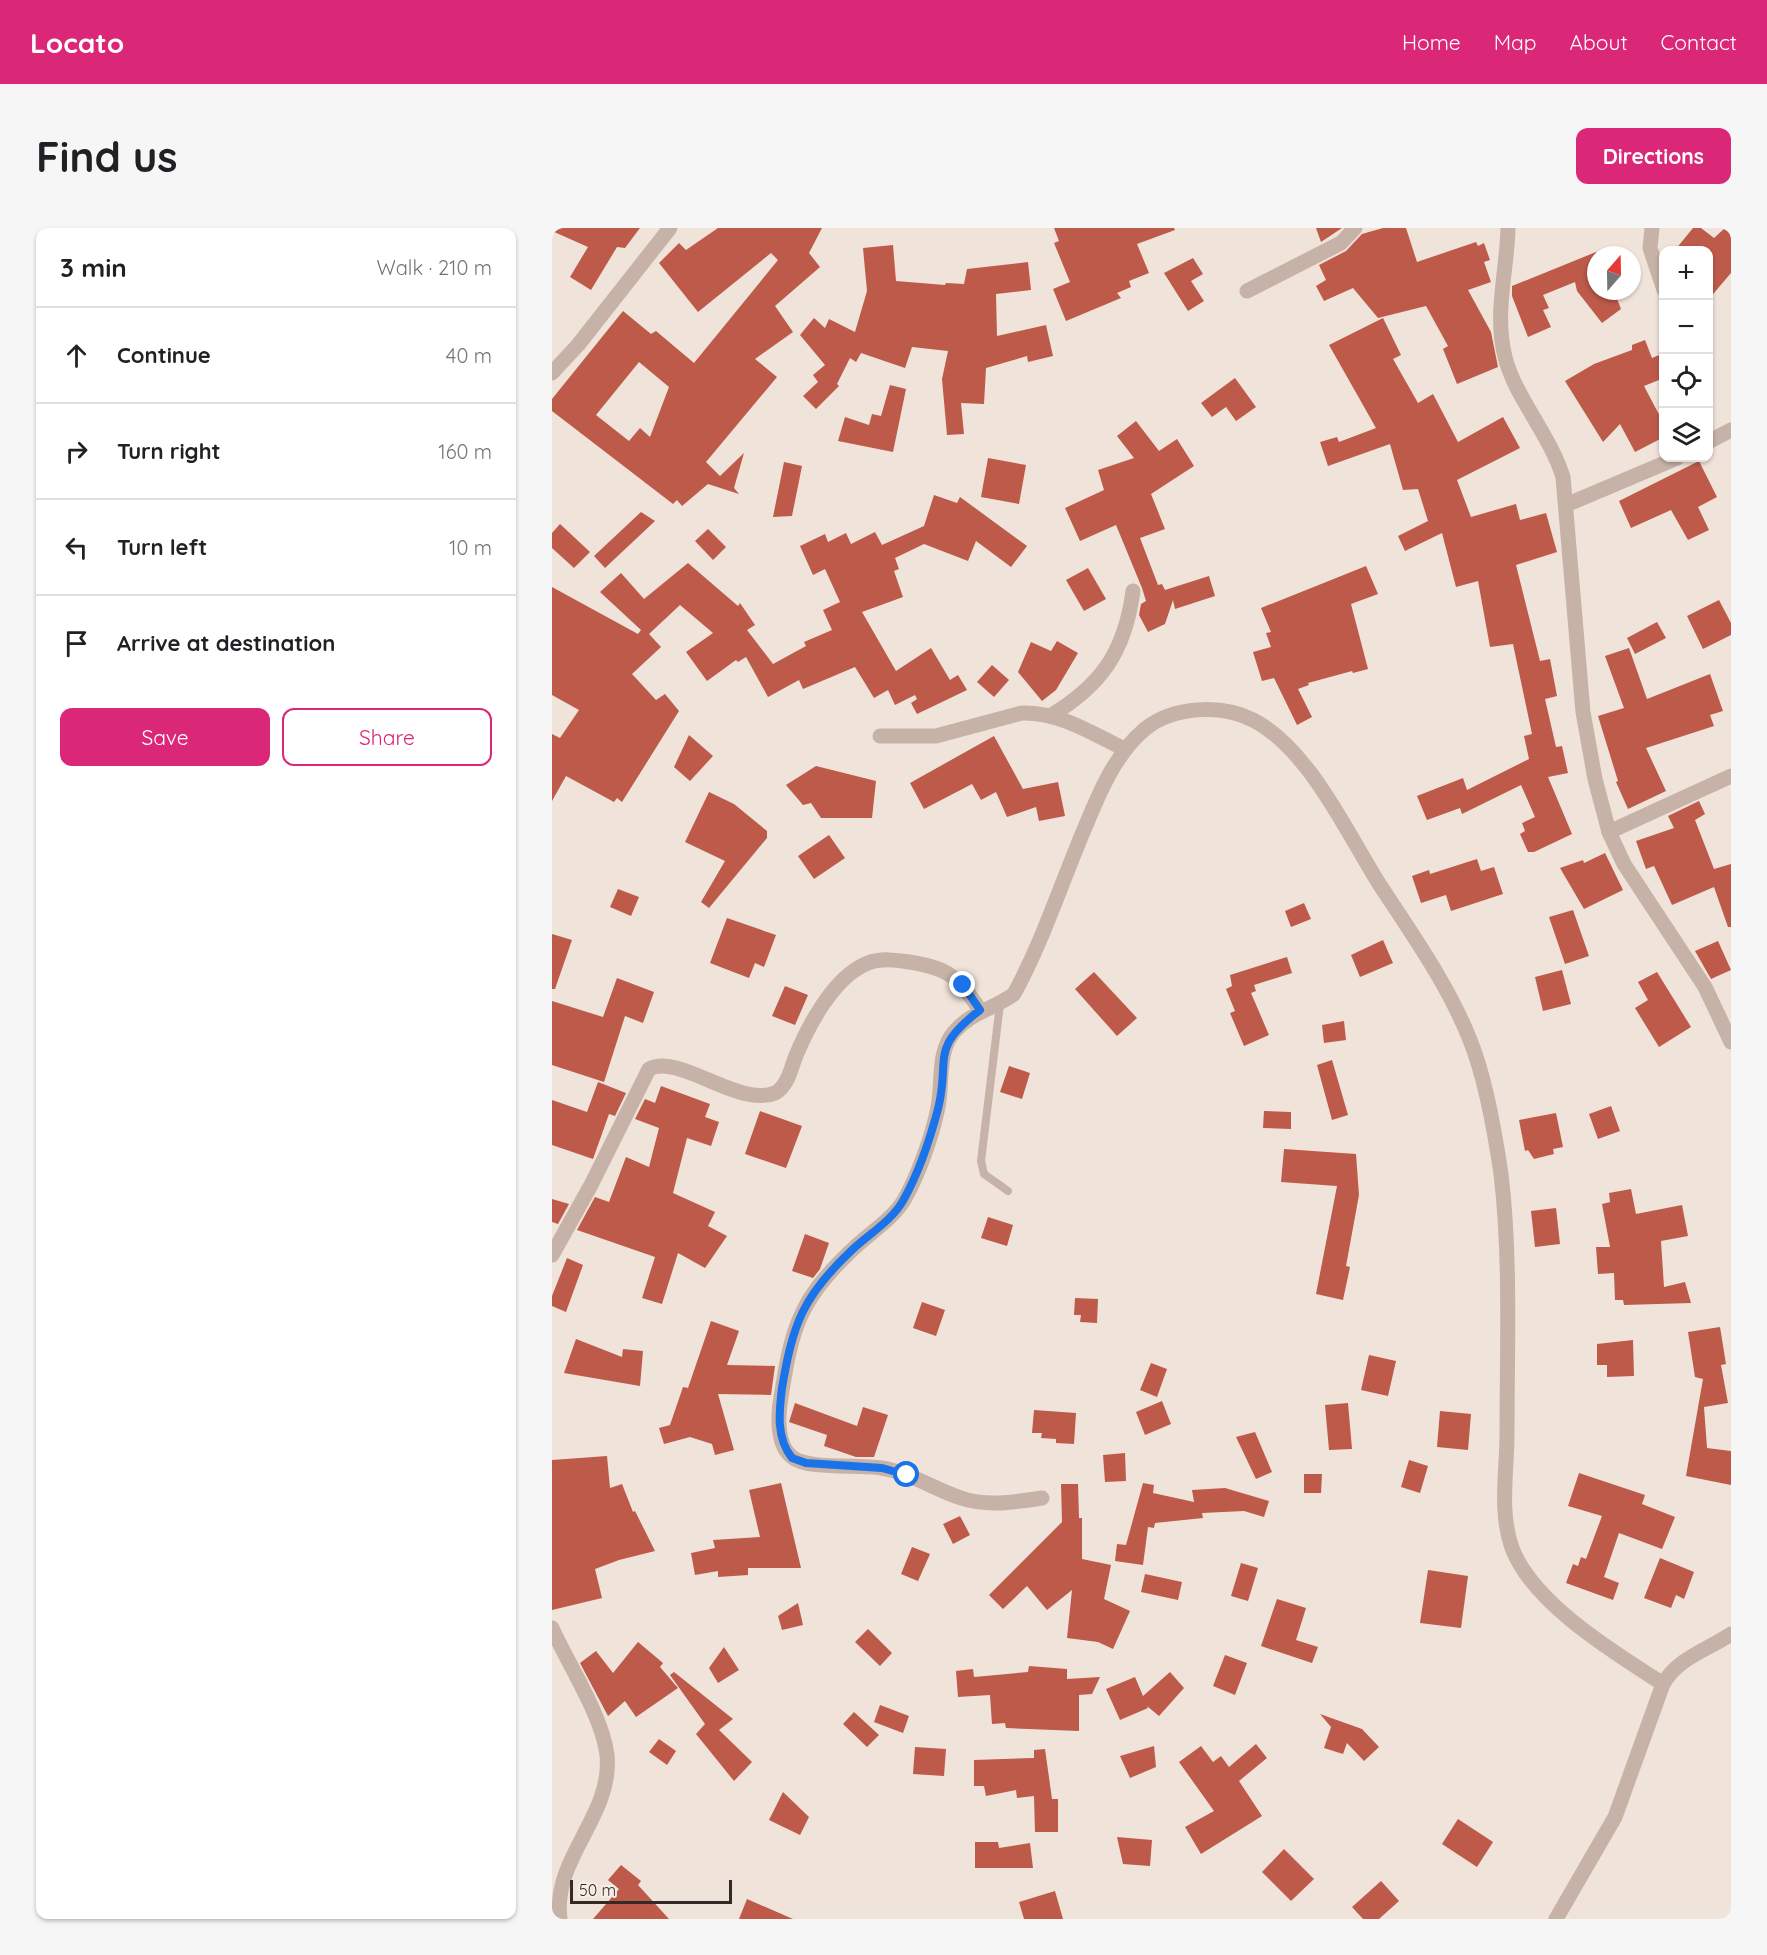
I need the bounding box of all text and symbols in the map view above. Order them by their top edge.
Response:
text: Locato [30,25,124,60]
text: Home [1402,29,1461,55]
text: Map [1494,29,1537,55]
text: About [1570,29,1628,55]
text: Contact [1661,29,1737,55]
button: Directions [1576,128,1731,184]
text: Find us [36,130,178,183]
north arrow [1587,246,1641,300]
map controls [1659,246,1713,462]
button: + [1659,246,1713,300]
text: 3 min [60,251,127,284]
text: Walk · 210 m [377,255,492,280]
button: − [1659,300,1713,354]
icon: ahead [60,339,93,372]
text: Continue [117,341,211,369]
text: 40 m [446,343,492,368]
button: locate [1659,354,1713,408]
button: layers [1659,408,1713,462]
icon: right [60,435,93,468]
text: Turn right [117,437,221,465]
text: 160 m [438,439,492,464]
icon: left [60,531,93,564]
text: Turn left [117,533,207,561]
text: 10 m [449,535,492,560]
icon: arrive [60,627,93,660]
text: Arrive at destination [117,629,335,657]
button: Save [60,708,270,766]
button: Share [282,708,492,766]
route end [949,971,975,997]
route start [893,1461,919,1487]
scale bar [570,1877,732,1904]
text: 50 m [579,1880,616,1900]

